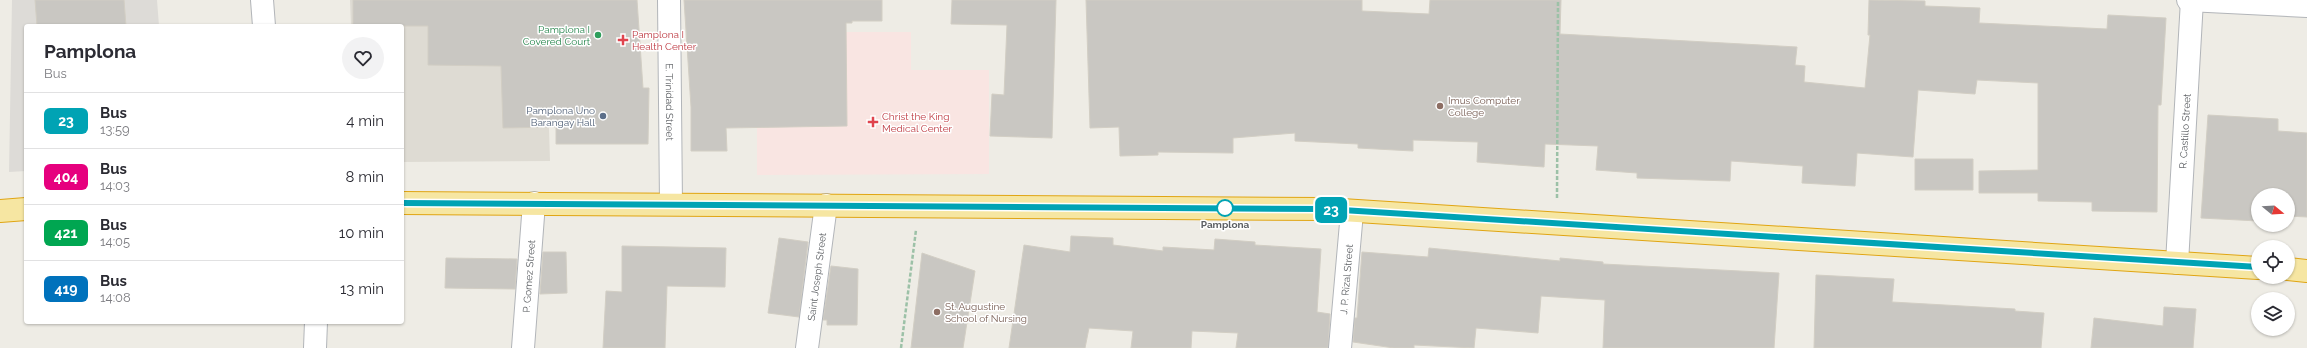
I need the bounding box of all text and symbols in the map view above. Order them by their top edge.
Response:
place label: Pamplona I Covered Court [523,24,591,47]
place label: Pamplona I Health Center [632,29,697,52]
marker: Pamplona I Covered Court [593,30,603,40]
marker: Pamplona I Health Center [617,34,629,46]
button: heart [342,37,384,79]
text: Pamplona [44,40,136,62]
street label: E. Trinidad Street [664,63,675,141]
text: Bus [44,66,67,81]
street label: R. Castillo Street [2177,93,2193,169]
place label: Imus Computer College [1448,95,1520,118]
marker: Imus Computer College [1435,101,1445,111]
text: Bus [100,104,127,122]
place label: Pamplona Uno Barangay Hall [526,105,595,128]
marker: Pamplona Uno Barangay Hall [598,111,608,121]
place label: Christ the King Medical Center [882,111,953,134]
text: 4 min [346,112,384,130]
text: 23 [58,113,74,129]
marker: Christ the King Medical Center [867,116,879,128]
text: 13:59 [100,122,130,137]
text: Bus [100,160,127,178]
text: 8 min [345,168,384,186]
text: 404 [54,169,78,185]
text: 14:03 [100,178,130,193]
north arrow [2251,188,2295,232]
map controls [2251,188,2295,336]
line badge: 23 [1313,197,1349,223]
marker: Pamplona [1216,199,1234,217]
text: 23 [1323,202,1339,218]
text: Bus [100,216,127,234]
place label: Pamplona [1201,219,1250,230]
text: 10 min [339,224,384,242]
text: 421 [55,225,77,241]
street label: Saint Joseph Street [806,231,828,321]
text: 14:05 [100,234,130,249]
street label: P. Gomez Street [521,239,537,313]
button: locate [2251,240,2295,284]
street label: J. P. Rizal Street [1338,243,1355,315]
text: Bus [100,272,127,290]
text: 13 min [340,280,384,298]
text: 419 [54,281,78,297]
text: 14:08 [100,290,131,305]
button: layers [2251,292,2295,336]
place label: St. Augustine School of Nursing [945,301,1027,324]
marker: St. Augustine School of Nursing [932,307,942,317]

